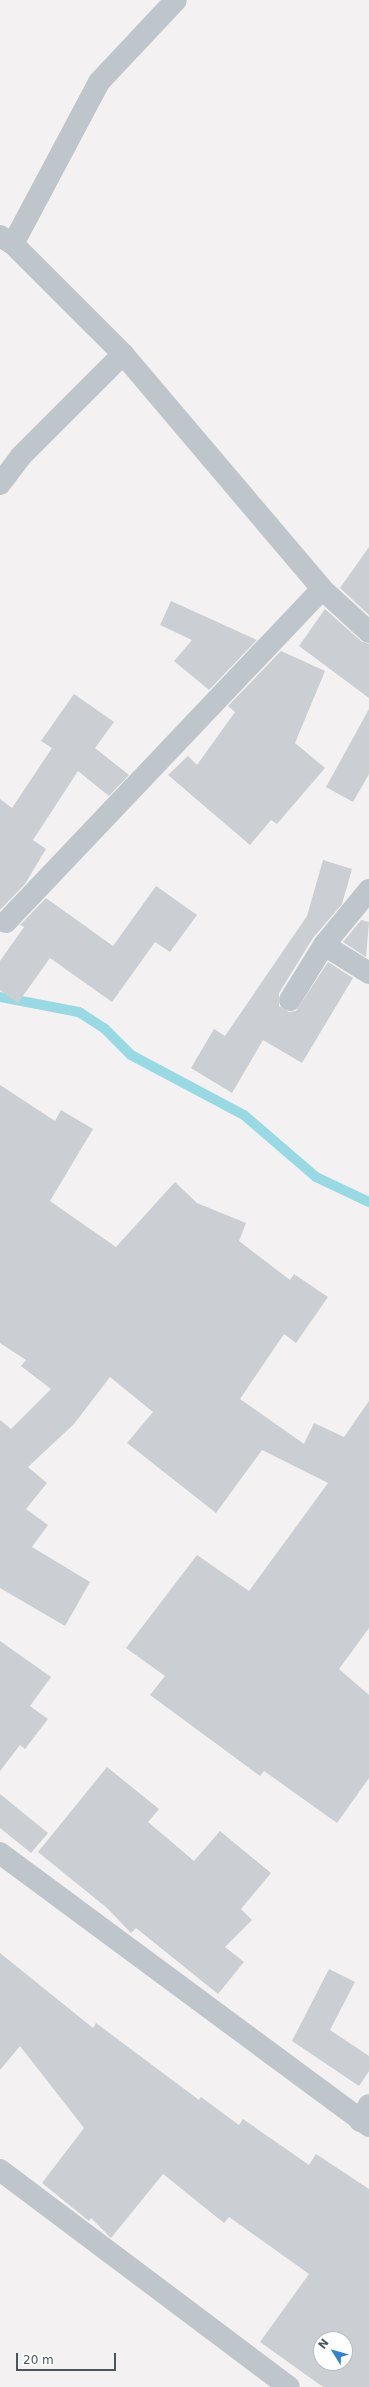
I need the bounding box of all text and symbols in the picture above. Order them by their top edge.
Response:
north arrow [313,2331,353,2371]
text: N [316,2336,332,2352]
scale bar [18,2345,118,2371]
text: 20 m [23,2353,54,2367]

